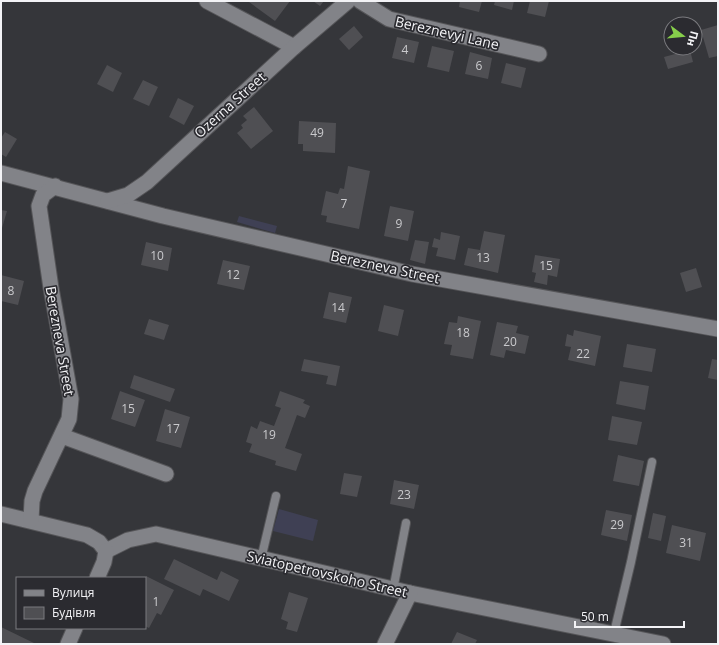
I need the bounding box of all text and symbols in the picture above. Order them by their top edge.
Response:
street label: Bereznevyi Lane [393,11,501,54]
north arrow [663,16,703,56]
text: Пн [684,29,702,48]
house number: 4 [402,41,409,58]
house number: 6 [476,57,483,74]
street label: Ozerna Street [190,67,270,142]
house number: 49 [310,124,324,141]
house number: 7 [341,195,348,212]
house number: 9 [396,215,403,232]
street label: Berezneva Street [329,246,441,287]
house number: 10 [150,247,164,264]
house number: 13 [476,249,490,266]
house number: 15 [539,257,553,274]
house number: 12 [226,266,240,283]
house number: 8 [8,282,15,299]
street label: Berezneva Street [41,285,79,397]
house number: 14 [331,299,345,316]
house number: 18 [456,324,470,341]
house number: 20 [503,333,517,350]
house number: 22 [576,345,590,362]
house number: 15 [121,400,135,417]
house number: 17 [166,420,180,437]
house number: 19 [262,426,276,443]
house number: 23 [397,486,411,503]
house number: 29 [610,516,624,533]
house number: 31 [679,534,693,551]
street label: Sviatopetrovskoho Street [245,546,409,601]
legend [16,577,146,629]
text: Вулиця [52,584,94,601]
house number: 1 [153,593,159,610]
scale bar [575,603,684,629]
text: Будівля [52,604,96,621]
text: 50 m [581,608,609,625]

